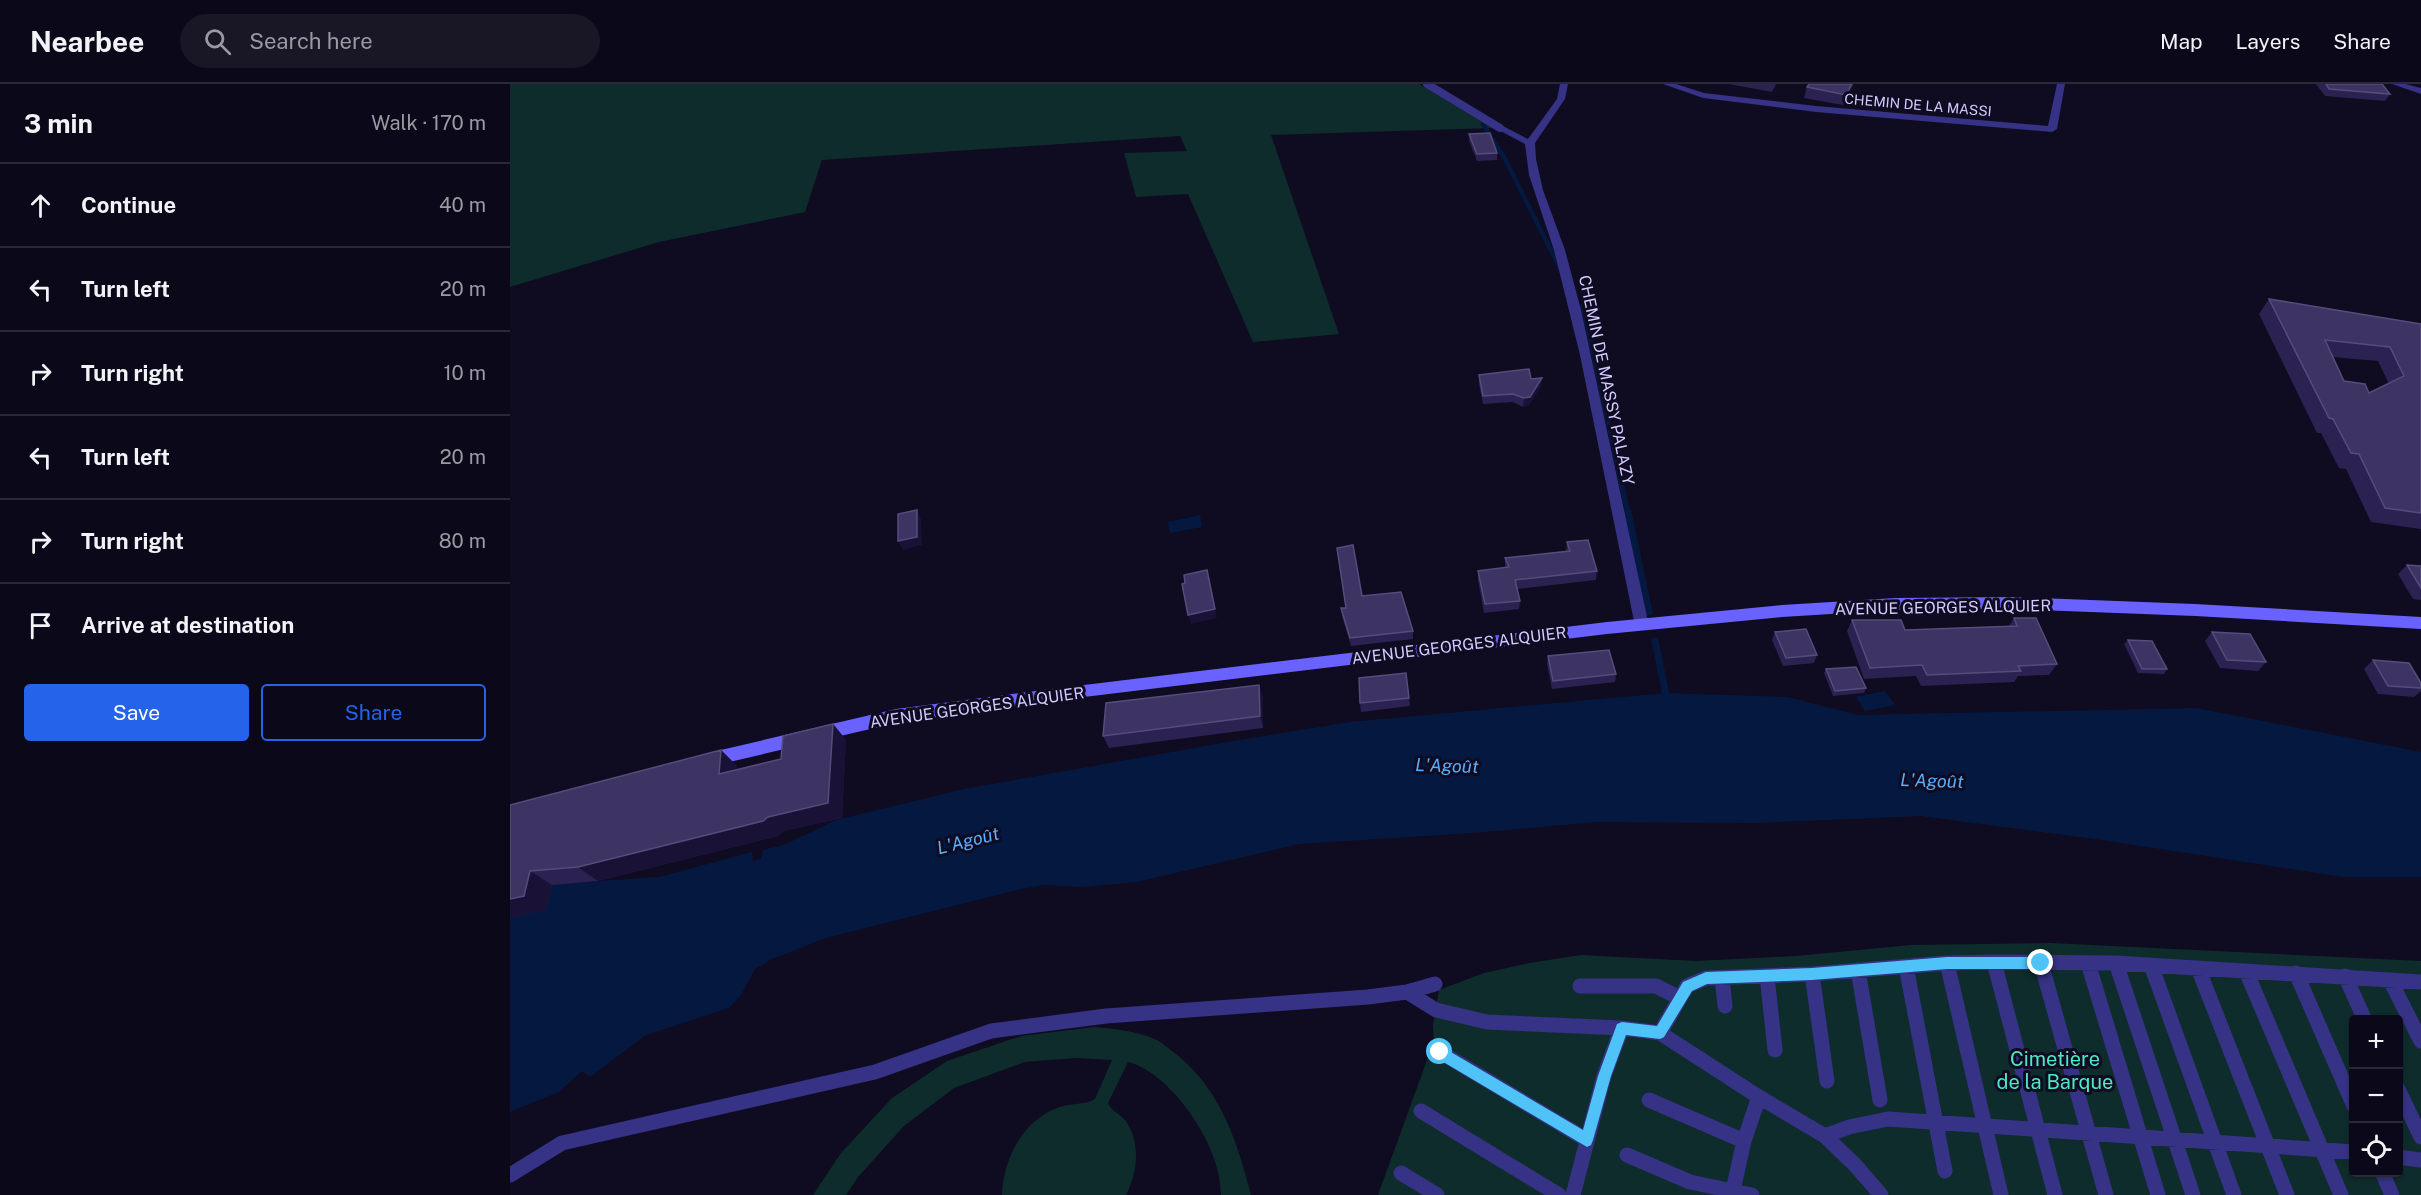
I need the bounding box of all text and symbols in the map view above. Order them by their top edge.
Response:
search box [180,14,600,68]
text: Nearbee [30,25,144,58]
icon: search [201,25,234,58]
text: Search here [249,28,373,54]
text: Map [2160,29,2203,54]
text: Layers [2236,29,2300,54]
text: Share [2333,29,2391,54]
street label: CHEMIN DE LA MASSI [1844,91,1992,119]
text: 3 min [24,108,93,139]
text: Walk · 170 m [371,111,486,135]
icon: ahead [24,189,57,222]
text: Continue [81,192,176,218]
text: 40 m [439,193,486,217]
icon: left [24,273,57,306]
street label: CHEMIN DE MASSY PALAZY [1575,273,1638,487]
text: Turn left [81,276,170,302]
text: 20 m [440,277,486,301]
icon: right [24,357,57,390]
text: Turn right [81,360,184,386]
text: 10 m [443,361,486,385]
icon: left [24,441,57,474]
text: Turn left [81,444,170,470]
text: 20 m [440,445,486,469]
icon: right [24,525,57,558]
text: Turn right [81,528,184,554]
text: 80 m [439,529,486,553]
street label: AVENUE GEORGES ALQUIER [1835,596,2051,619]
icon: arrive [24,609,57,642]
text: Arrive at destination [81,612,294,638]
street label: AVENUE GEORGES ALQUIER [1351,623,1568,668]
street label: AVENUE GEORGES ALQUIER [869,683,1085,732]
button: Save [24,684,249,741]
button: Share [261,684,486,741]
water label: L'Agoût [1415,754,1479,777]
water label: L'Agoût [1900,769,1964,792]
water label: L'Agoût [935,823,1001,858]
route end [2027,949,2053,975]
map controls [2349,1015,2403,1177]
button: + [2349,1015,2403,1069]
route start [1426,1038,1452,1064]
park label: Cimetière de la Barque [1997,1047,2113,1094]
button: − [2349,1069,2403,1123]
button: locate [2349,1123,2403,1177]

